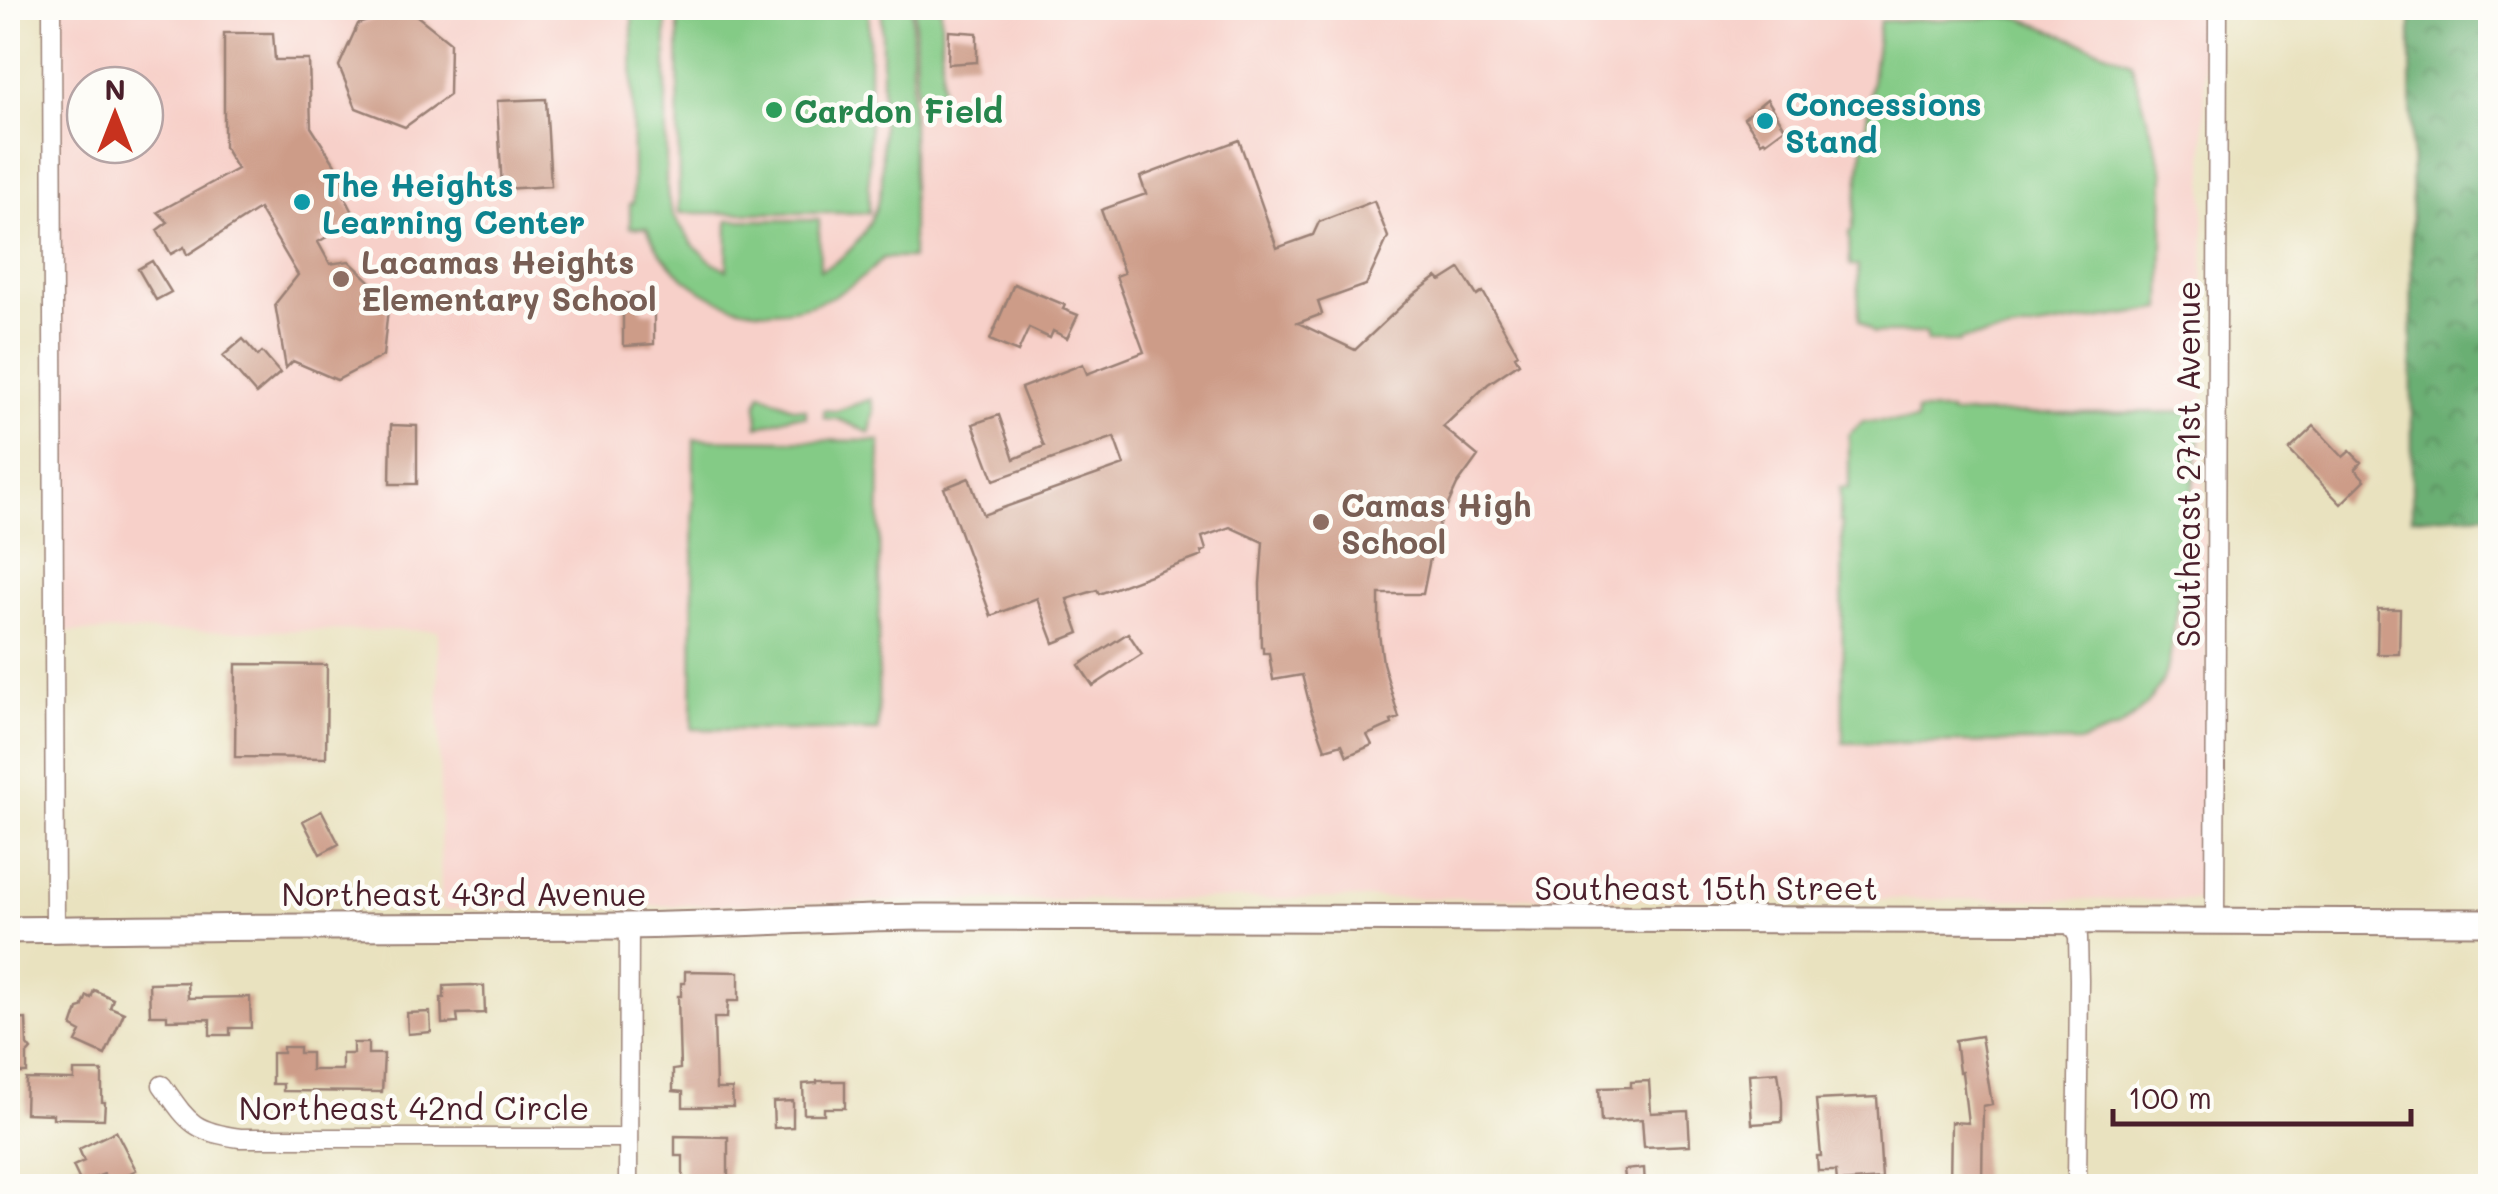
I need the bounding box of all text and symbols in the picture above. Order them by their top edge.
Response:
north arrow [65,65,165,165]
text: N [104,71,126,107]
place label: Concessions Stand [1785,82,1982,161]
place label: Cardon Field [794,89,1003,131]
marker: Cardon Field [763,99,785,121]
marker: Concessions Stand [1754,110,1776,132]
place label: The Heights Learning Center [322,163,585,242]
marker: The Heights Learning Center [291,191,313,213]
place label: Lacamas Heights Elementary School [361,240,657,320]
marker: Lacamas Heights Elementary School [330,268,352,290]
street label: Southeast 271st Avenue [2166,281,2208,647]
place label: Camas High School [1341,483,1531,562]
marker: Camas High School [1310,511,1332,533]
street label: Southeast 15th Street [1534,866,1878,908]
street label: Northeast 43rd Avenue [281,872,647,914]
scale bar [2113,1064,2410,1126]
text: 100 m [2128,1077,2212,1117]
street label: Northeast 42nd Circle [239,1086,589,1128]

